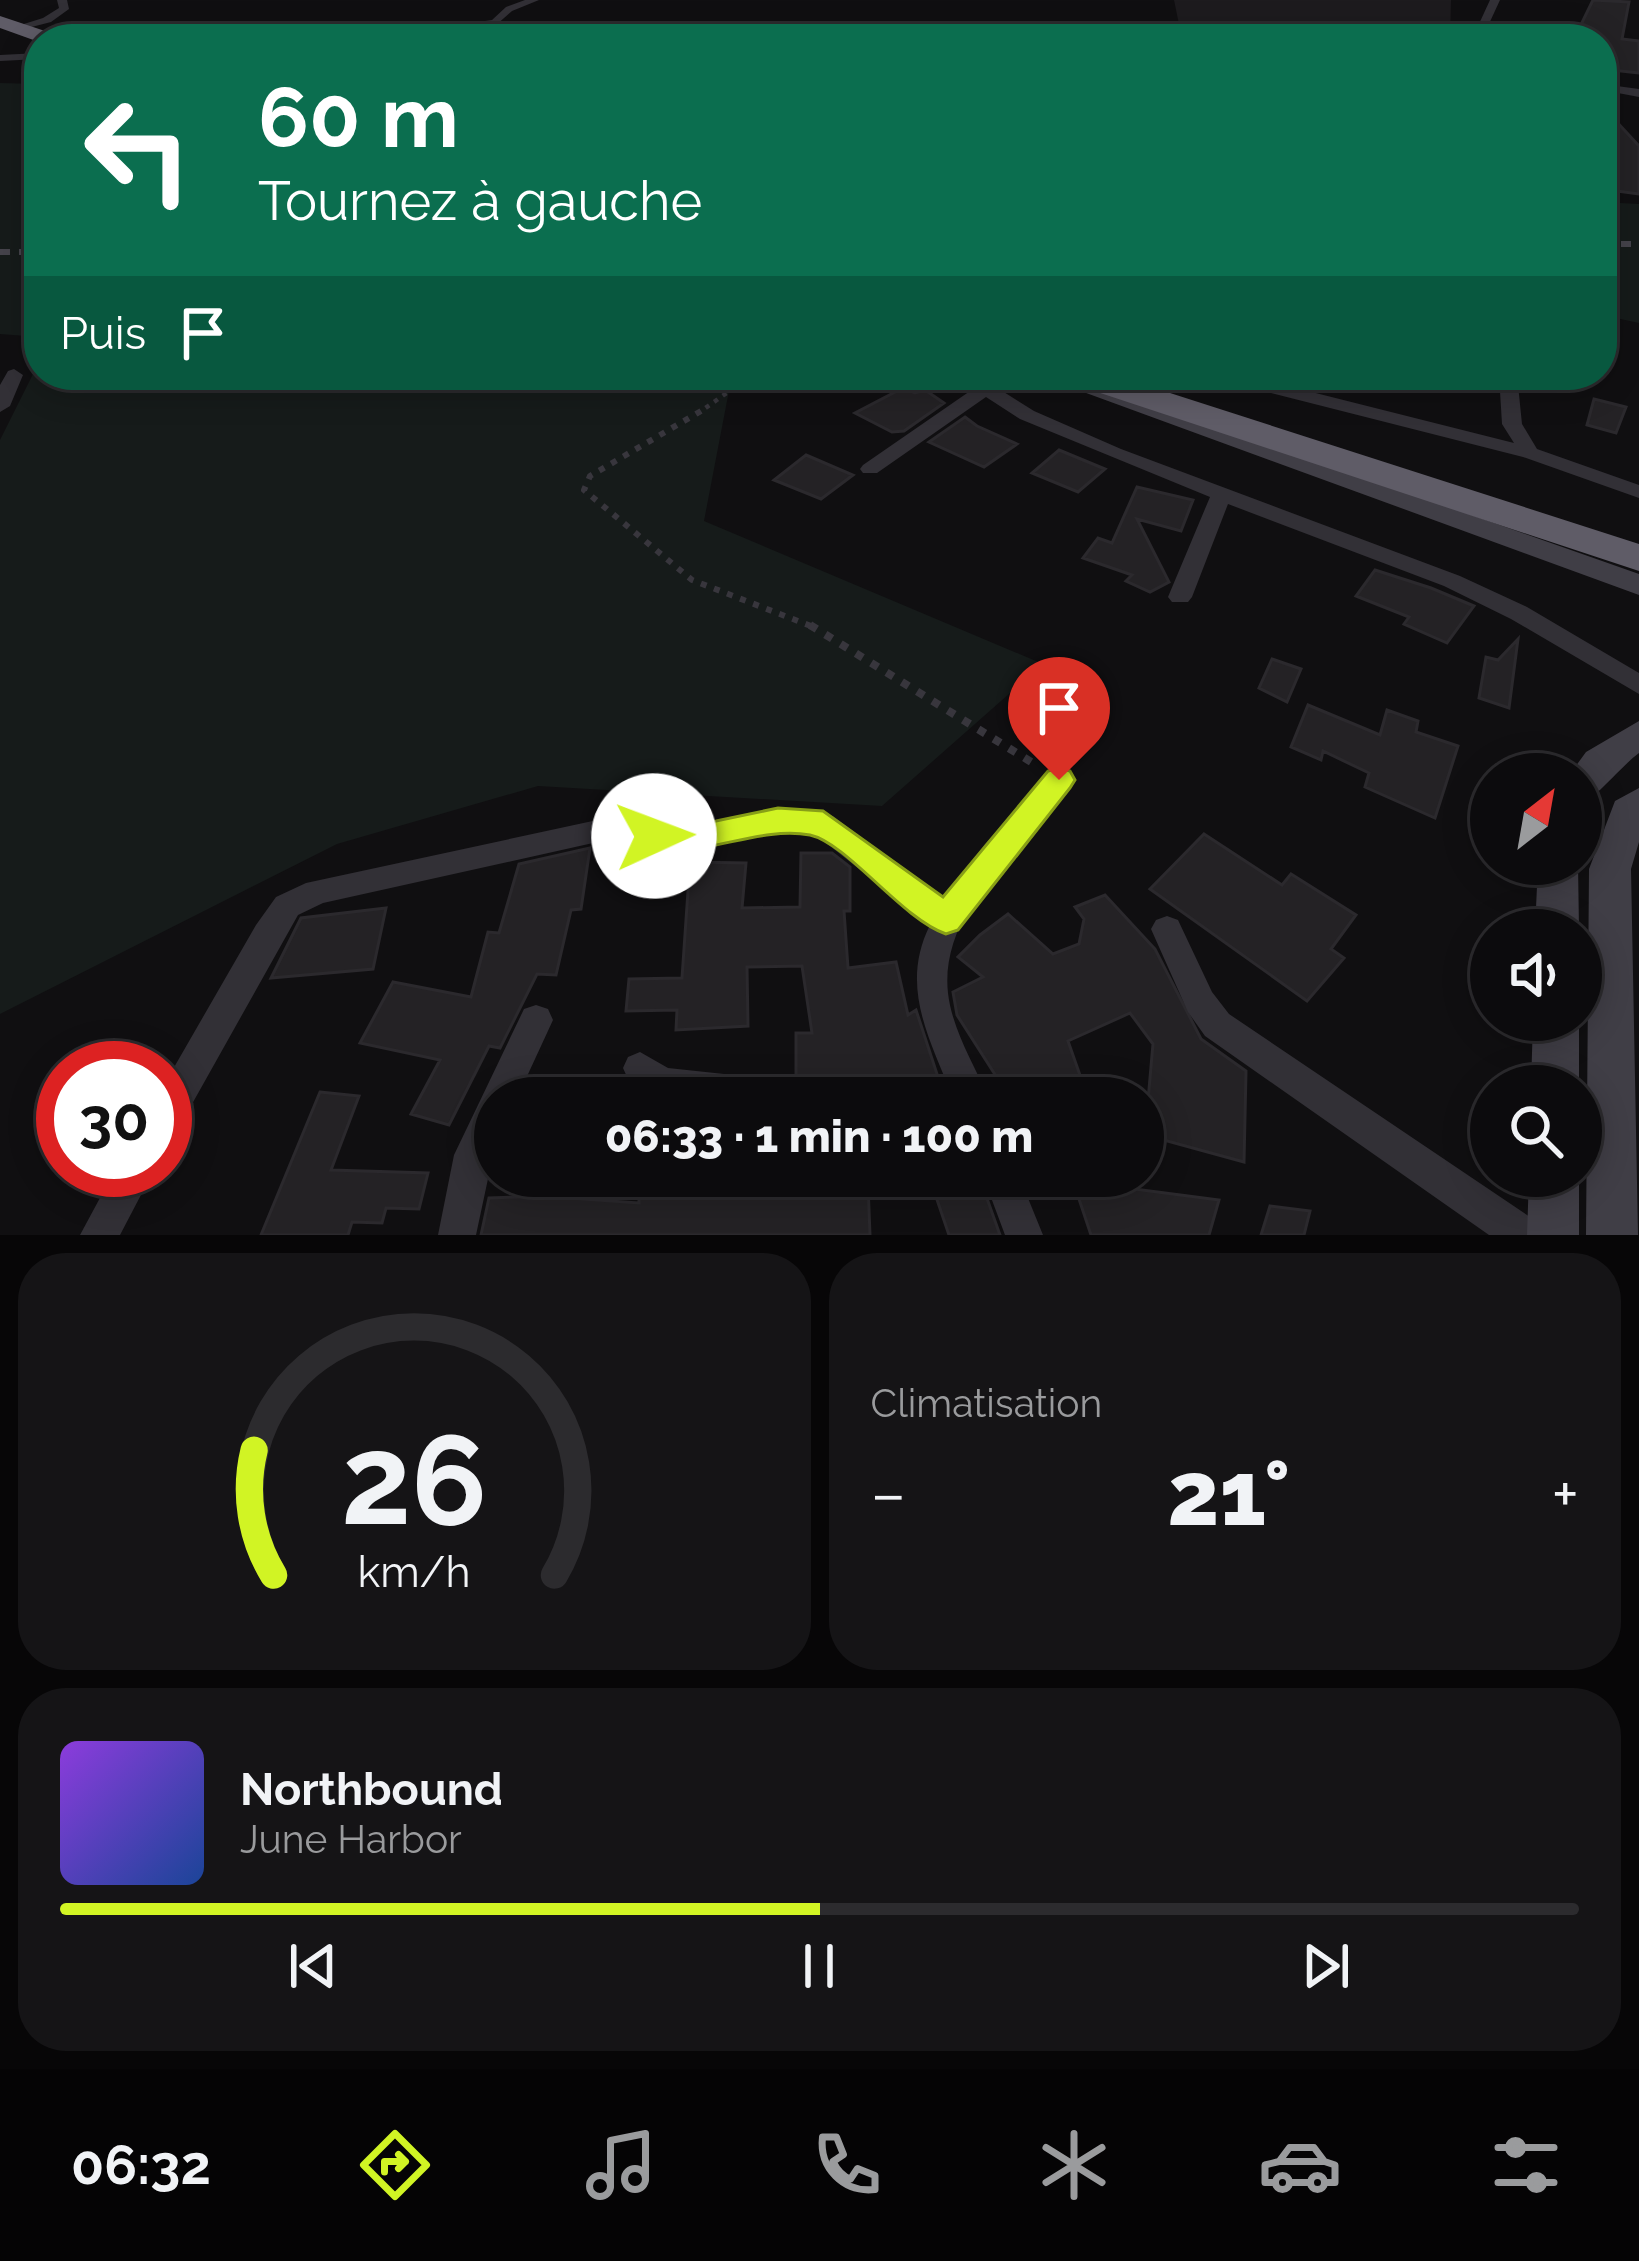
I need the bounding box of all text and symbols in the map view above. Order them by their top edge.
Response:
text: 60 m [258,68,459,167]
icon: left [60,72,216,228]
text: Tournez à gauche [258,169,702,233]
icon: arrive [170,300,236,366]
text: Puis [60,307,146,360]
pin [1008,657,1110,780]
icon: arrive [1026,675,1092,741]
north arrow [1470,753,1602,885]
map controls [1470,753,1602,1197]
position arrow [591,773,717,899]
button: sound [1470,909,1602,1041]
speed limit sign: 30 [36,1041,192,1197]
button: search [1470,1065,1602,1197]
text: 06:33 · 1 min · 100 m [605,1110,1033,1163]
text: Climatisation [871,1380,1102,1426]
text: 26 [341,1407,487,1553]
text: 21° [1167,1440,1290,1546]
text: − [871,1455,906,1532]
text: + [1552,1455,1579,1532]
text: km/h [358,1546,471,1596]
text: Northbound [240,1763,503,1816]
text: June Harbor [240,1816,462,1862]
icon: previous [280,1933,346,1999]
icon: pause [786,1933,852,1999]
icon: next [1293,1933,1359,1999]
icon: directions [353,2123,437,2207]
icon: music [579,2123,663,2207]
icon: phone [805,2123,889,2207]
icon: climate [1032,2123,1116,2207]
icon: car [1258,2123,1342,2207]
icon: filters [1484,2123,1568,2207]
text: 06:32 [71,2133,211,2197]

